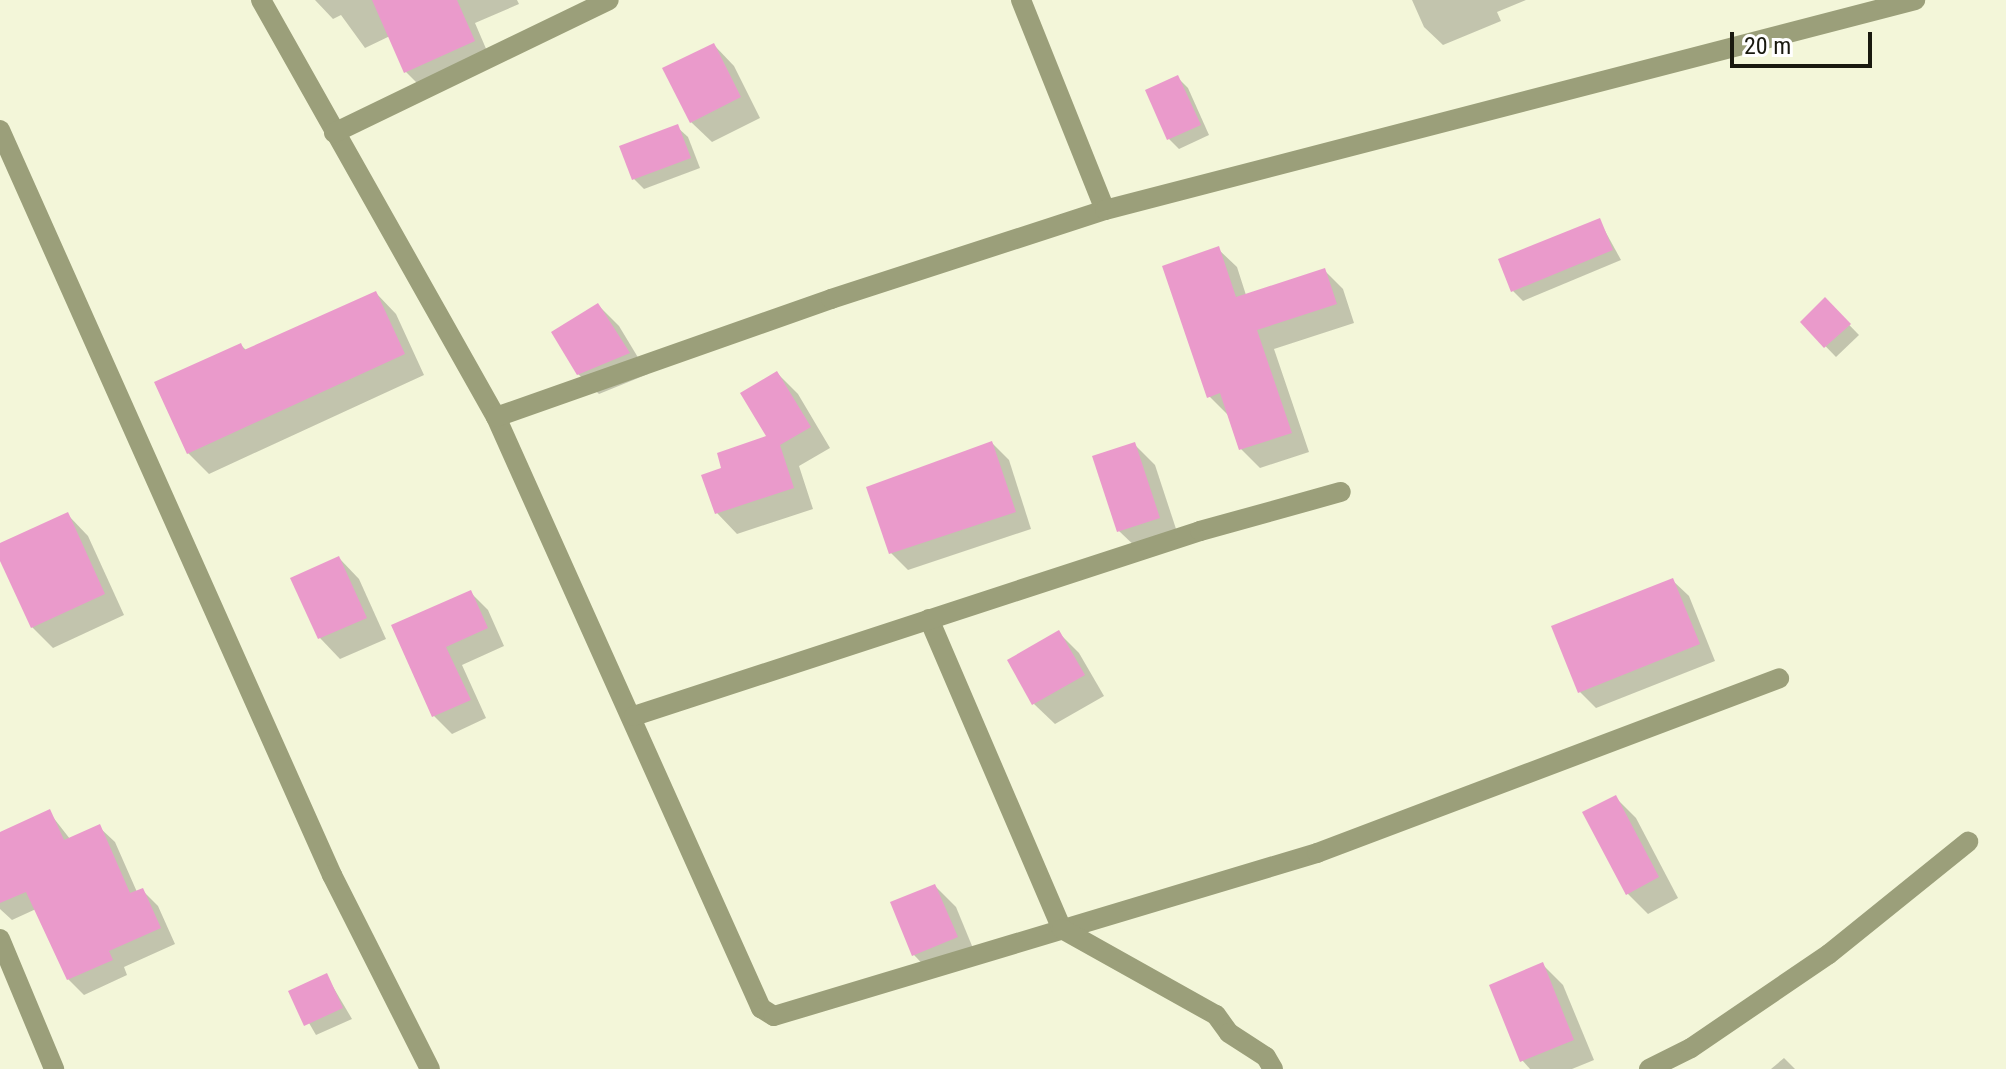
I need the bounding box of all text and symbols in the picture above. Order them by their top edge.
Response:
scale bar [1734,16,1876,66]
text: 20 m [1744,32,1791,60]

